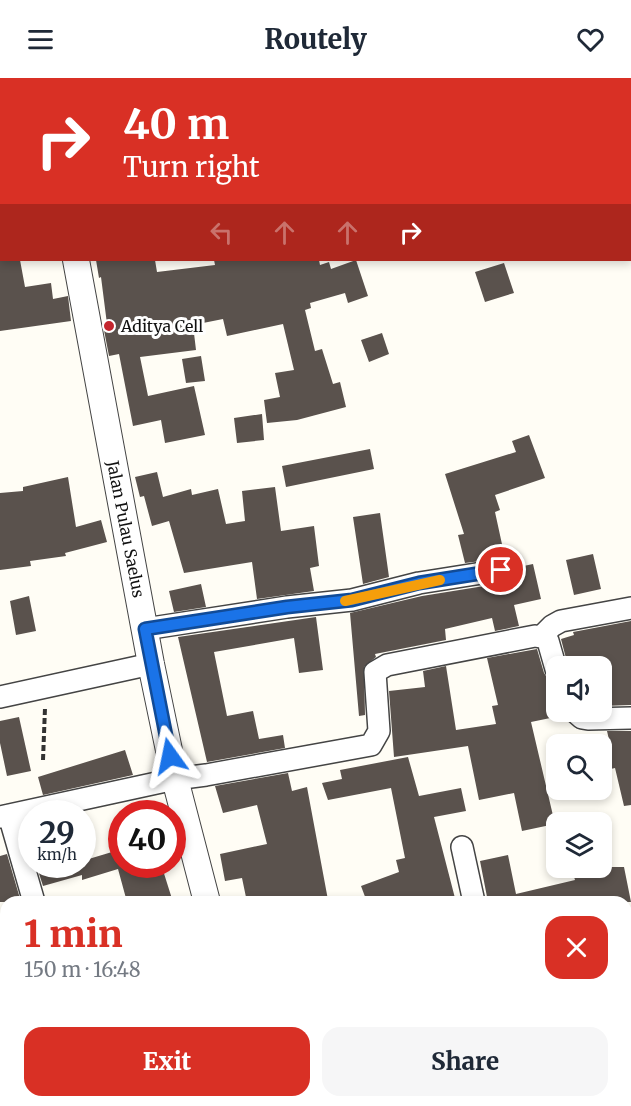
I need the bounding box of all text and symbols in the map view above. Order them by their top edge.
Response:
text: Routely [264,22,367,56]
icon: menu [24,23,57,56]
icon: heart [574,23,607,56]
text: 40 m [123,98,229,150]
icon: right [24,102,102,180]
text: Turn right [123,150,260,184]
icon: left [205,216,238,249]
icon: ahead [268,216,301,249]
icon: ahead [331,216,364,249]
icon: right [394,216,427,249]
place label: Aditya Cell [120,316,203,336]
marker: Aditya Cell [102,319,116,333]
street label: Jalan Pulau Saelus [103,458,149,599]
pin [475,544,526,595]
icon: arrive [484,553,517,586]
map controls [546,656,612,878]
button: sound [546,656,612,722]
position arrow [138,724,202,788]
button: search [546,734,612,800]
speed limit sign: 40 [108,800,186,878]
button: layers [546,812,612,878]
text: 29 [39,813,75,851]
text: km/h [37,845,77,864]
text: 1 min [24,912,123,957]
button: close [545,916,608,979]
text: 150 m · 16:48 [24,957,141,982]
button: Exit [24,1027,310,1096]
button: Share [322,1027,608,1096]

